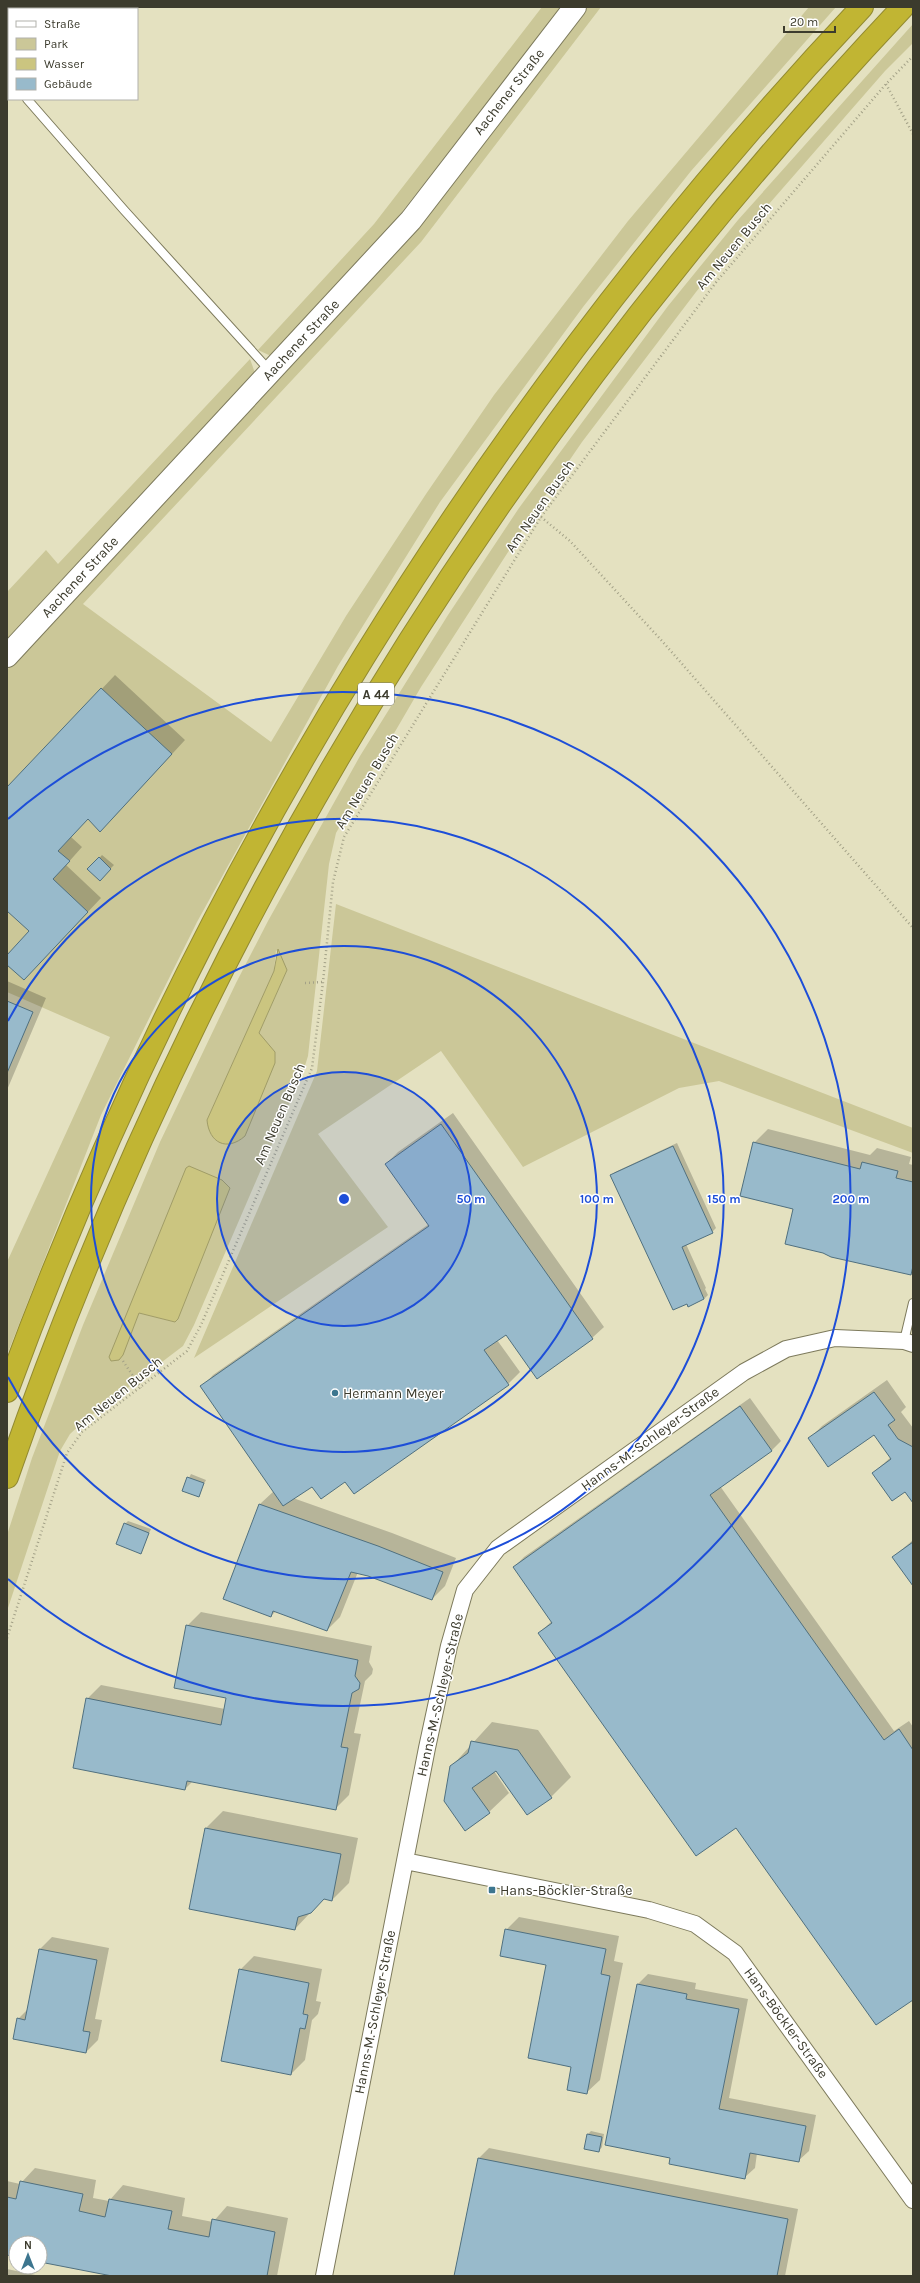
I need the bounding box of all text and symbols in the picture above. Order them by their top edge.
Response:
legend [8,8,138,100]
scale bar [784,8,835,34]
text: 20 m [790,15,818,29]
text: Straße [44,17,80,31]
text: Park [44,37,69,51]
street label: Aachener Straße [470,45,548,139]
text: Wasser [44,57,85,71]
text: Gebäude [44,77,92,91]
street label: Am Neuen Busch [692,199,776,293]
street label: Aachener Straße [259,296,343,384]
street label: Am Neuen Busch [502,457,578,555]
street label: Aachener Straße [38,533,122,621]
road number: A 44 [358,683,394,705]
street label: Am Neuen Busch [332,730,402,832]
street label: Am Neuen Busch [251,1061,309,1167]
centre of rings [337,1192,351,1206]
text: 50 m [457,1192,486,1206]
text: 100 m [580,1192,614,1206]
text: 150 m [707,1192,741,1206]
text: 200 m [833,1192,869,1206]
street label: Am Neuen Busch [70,1353,166,1435]
street label: Hanns-M.-Schleyer-Straße [578,1383,722,1495]
place label: Hermann Meyer [343,1385,444,1402]
marker: Hermann Meyer [330,1388,340,1398]
street label: Hanns-M.-Schleyer-Straße [413,1612,467,1778]
place label: Hans-Böckler-Straße [500,1882,633,1899]
marker: Hans-Böckler-Straße [487,1885,497,1895]
street label: Hanns-M.-Schleyer-Straße [351,1929,399,2095]
street label: Hans-Böckler-Straße [740,1964,832,2082]
north arrow [8,2235,48,2275]
text: N [24,2239,32,2252]

